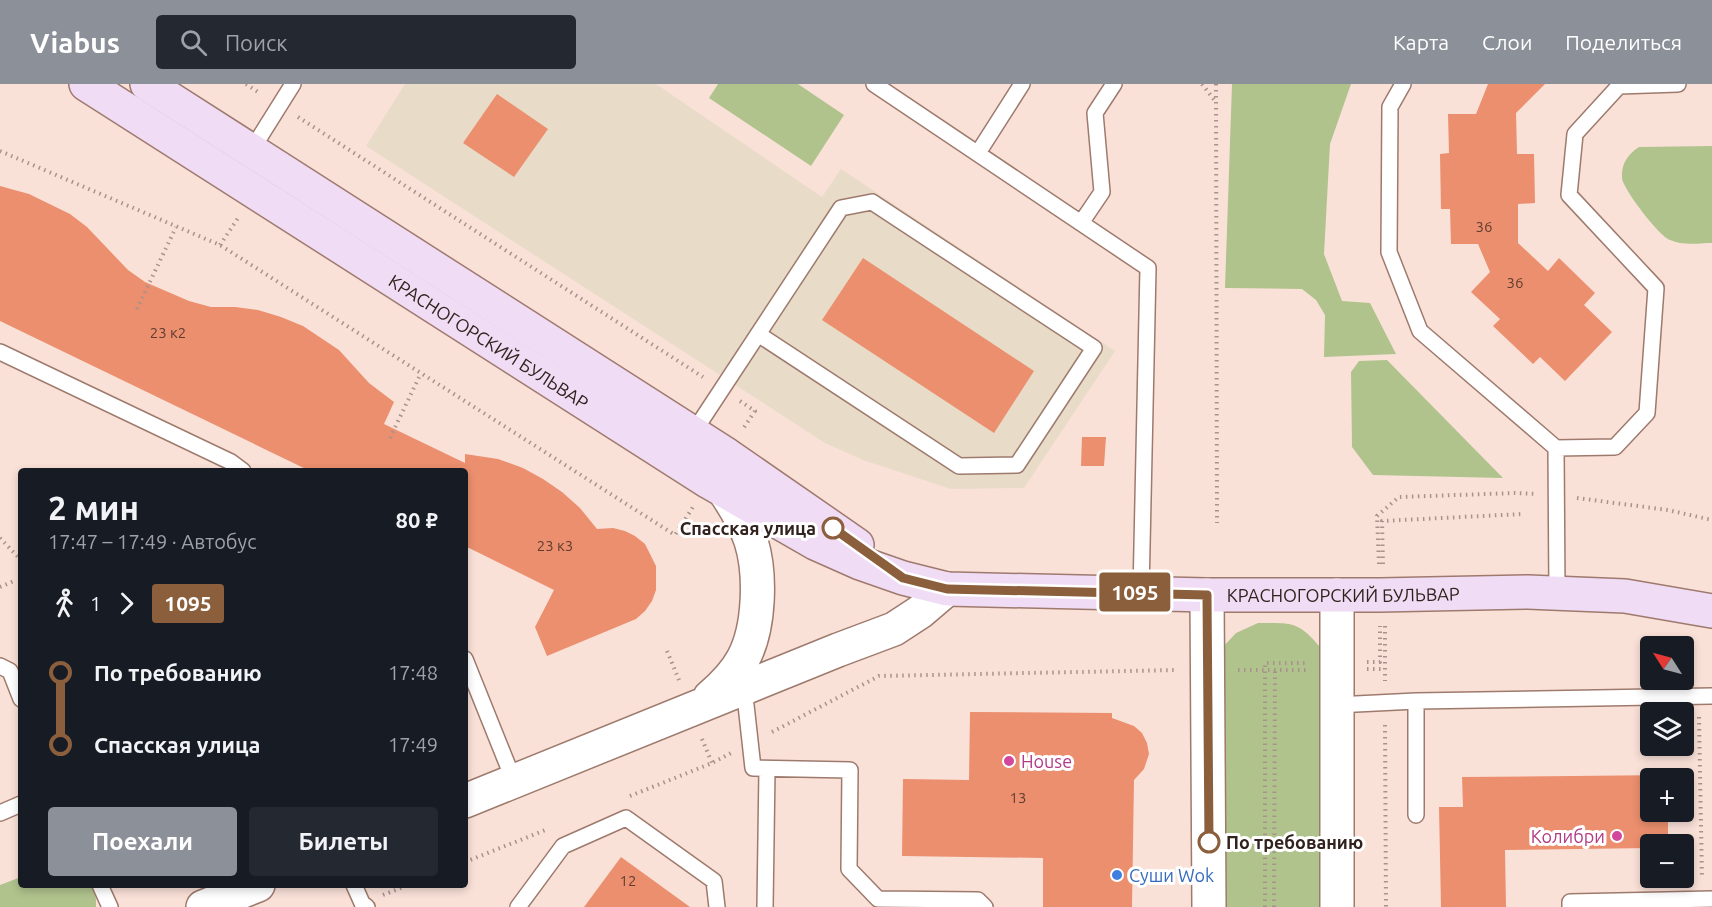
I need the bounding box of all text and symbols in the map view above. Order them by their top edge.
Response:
search box [156,15,576,69]
icon: search [177,26,210,59]
text: Viabus [30,27,120,58]
text: Поиск [225,30,288,55]
text: Карта [1393,30,1449,54]
text: Слои [1482,30,1532,54]
text: Поделиться [1565,30,1682,54]
house number: 36 [1476,218,1492,235]
street label: КРАСНОГОРСКИЙ БУЛЬВАР [385,270,593,413]
house number: 36 [1507,274,1523,291]
house number: 23 к2 [150,324,186,341]
text: 2 мин [48,489,139,526]
text: 80 ₽ [396,507,438,532]
marker: Спасская улица [822,517,844,539]
place label: Спасская улица [680,518,816,538]
text: 17:47 – 17:49 · Автобус [48,530,257,553]
house number: 23 к3 [537,537,573,554]
line badge: 1095 [1093,572,1177,612]
text: 1095 [1111,580,1159,604]
street label: КРАСНОГОРСКИЙ БУЛЬВАР [1227,583,1460,605]
icon: walk [48,587,81,620]
icon: forward [110,587,143,620]
text: 1095 [164,591,212,615]
text: 1 [90,592,101,615]
north arrow [1640,636,1694,690]
map controls [1640,636,1694,888]
text: По требованию [94,660,262,685]
text: 17:48 [388,661,438,684]
button: layers [1640,702,1694,756]
text: Спасская улица [94,732,261,757]
text: 17:49 [388,733,438,756]
place label: House [1021,751,1072,771]
marker: House [1002,754,1016,768]
button: + [1640,768,1694,822]
house number: 13 [1010,789,1026,806]
button: Поехали [48,807,237,876]
button: Билеты [249,807,438,876]
place label: Колибри [1531,826,1605,846]
marker: Колибри [1610,829,1624,843]
marker: По требованию [1198,831,1220,853]
place label: По требованию [1226,832,1363,852]
button: − [1640,834,1694,888]
place label: Суши Wok [1129,865,1214,885]
marker: Суши Wok [1110,868,1124,882]
house number: 12 [620,872,636,889]

